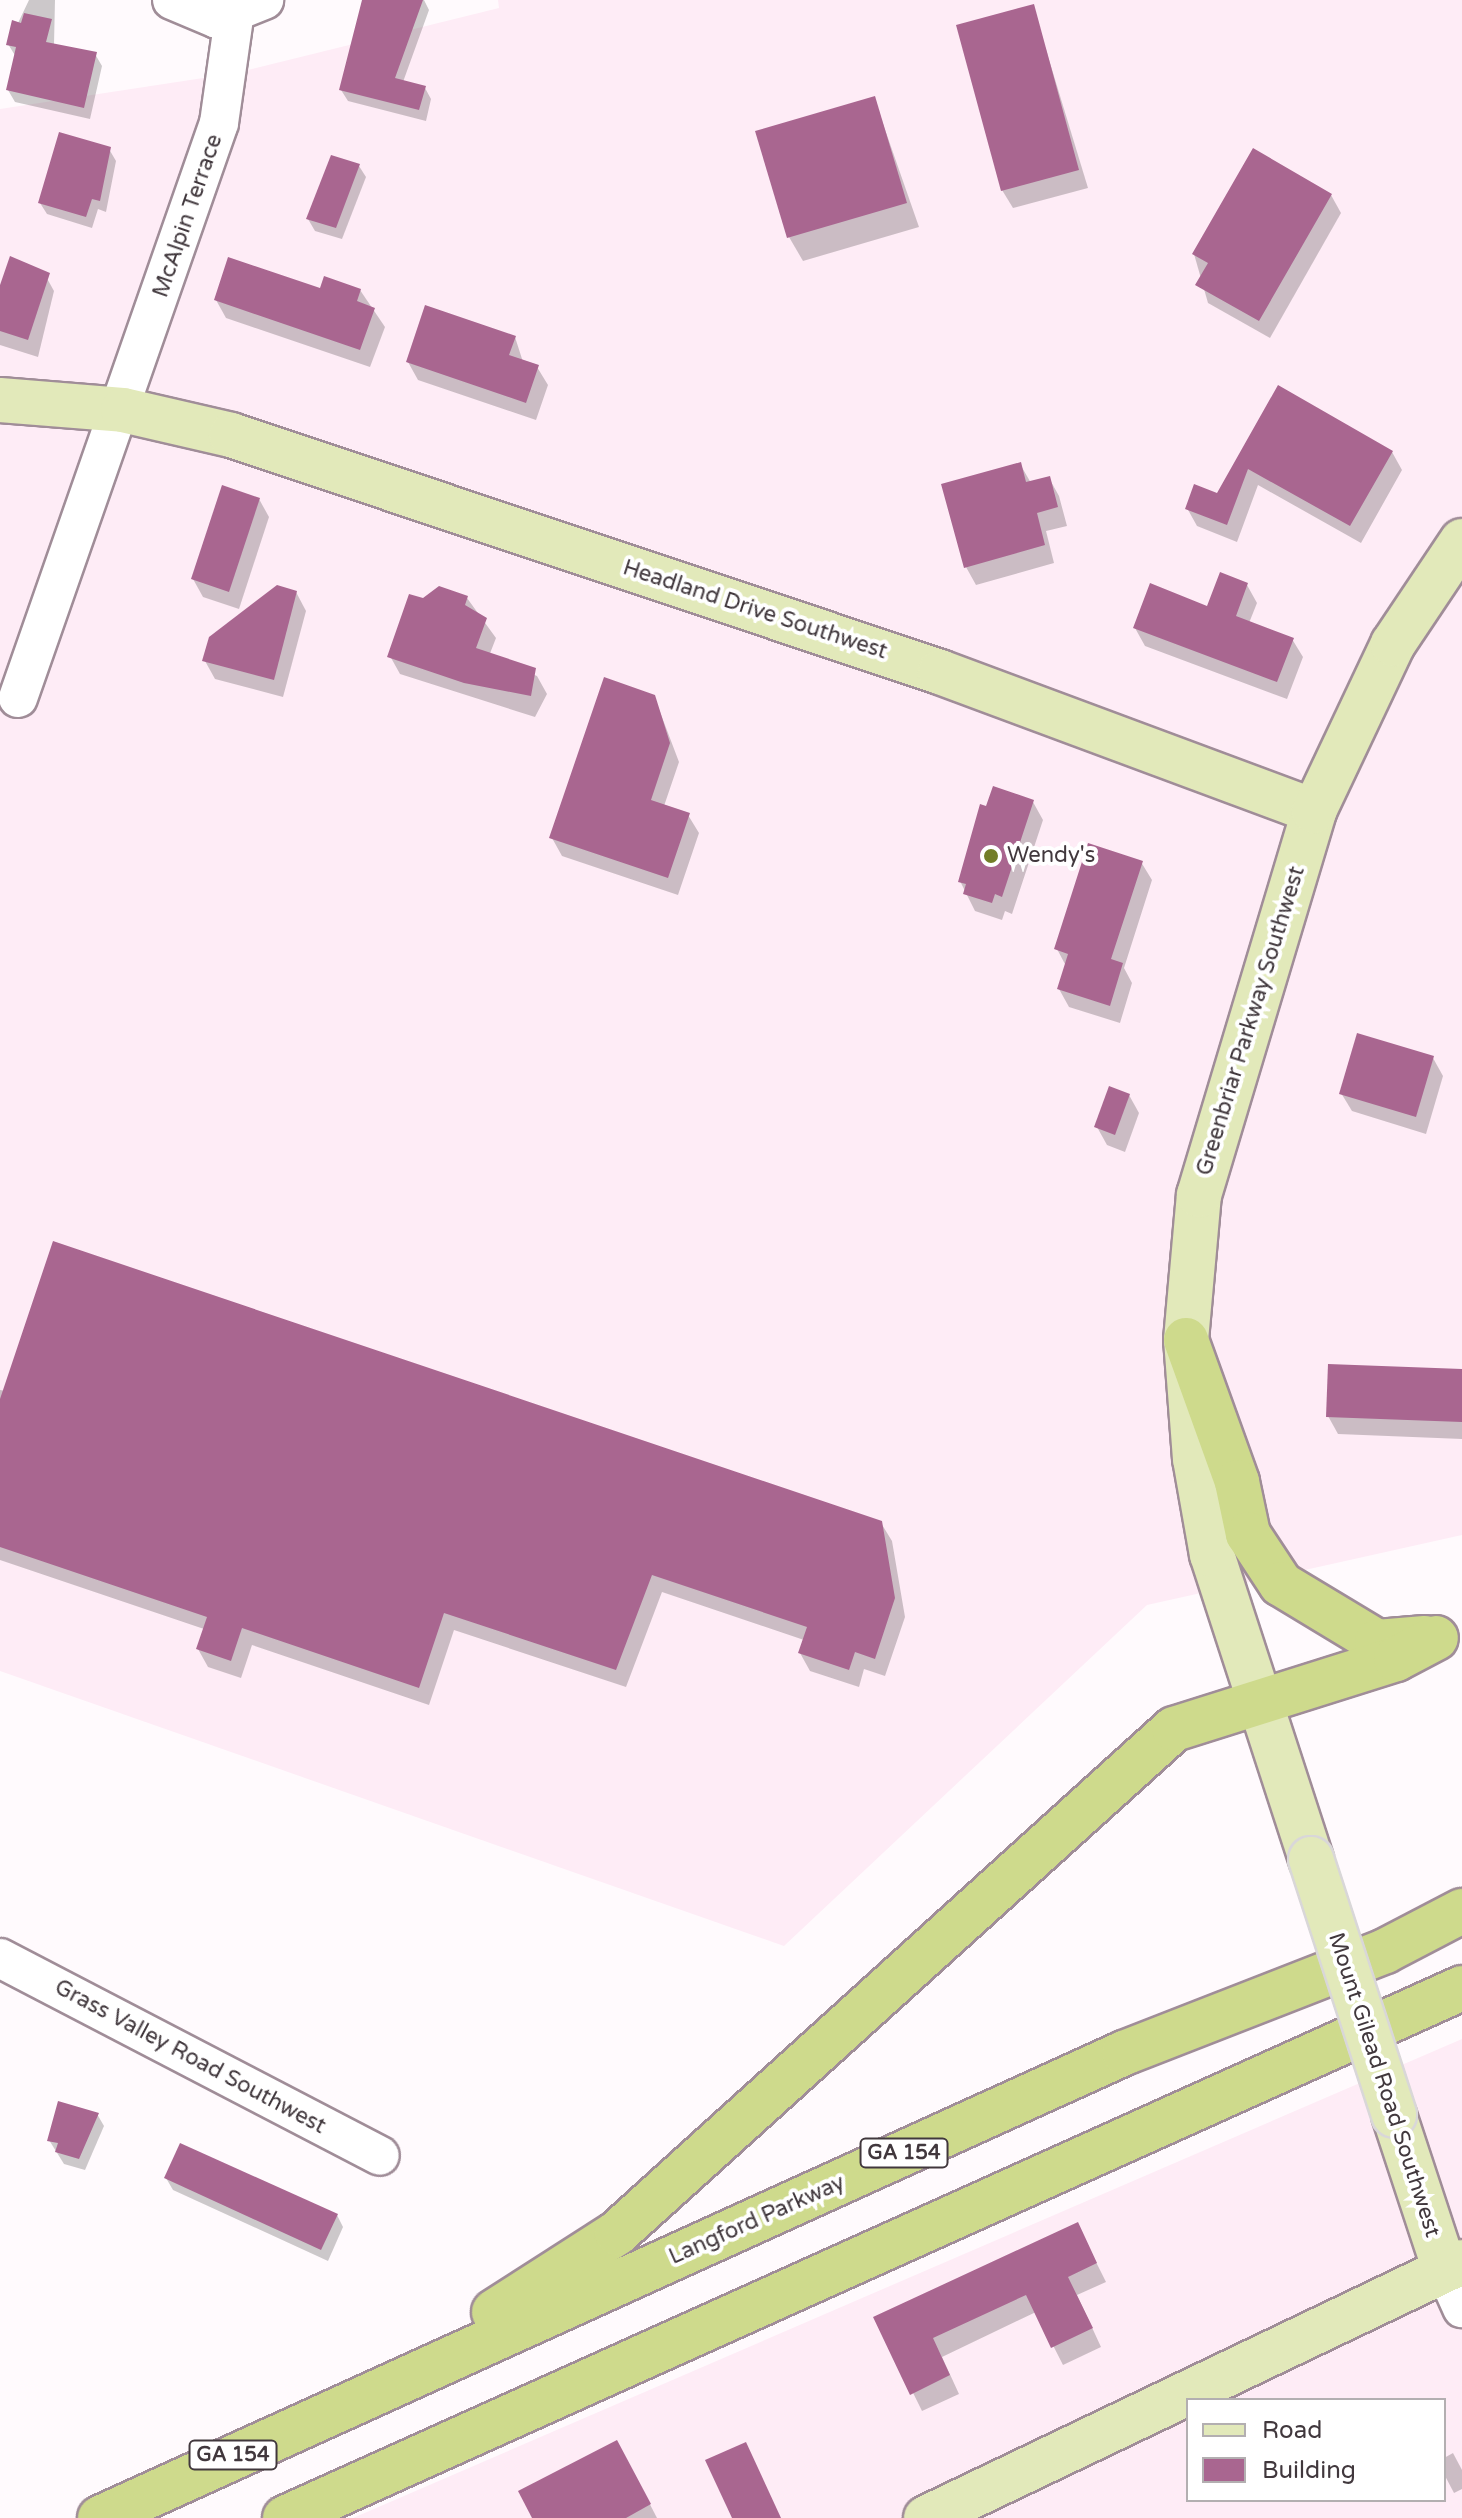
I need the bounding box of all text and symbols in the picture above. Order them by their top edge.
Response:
street label: McAlpin Terrace [148,131,228,301]
street label: Headland Drive Southwest [620,555,890,665]
place label: Wendy's [1007,843,1095,869]
marker: Wendy's [982,847,1000,865]
street label: Greenbriar Parkway Southwest [1191,863,1311,1179]
street label: Mount Gilead Road Southwest [1322,1929,1446,2241]
street label: Grass Valley Road Southwest [50,1974,330,2140]
road number: GA 154 [858,2137,950,2169]
street label: Langford Parkway [665,2169,849,2271]
legend [1186,2398,1446,2502]
text: Road [1262,2416,1322,2445]
road number: GA 154 [187,2439,279,2471]
text: Building [1262,2456,1356,2485]

